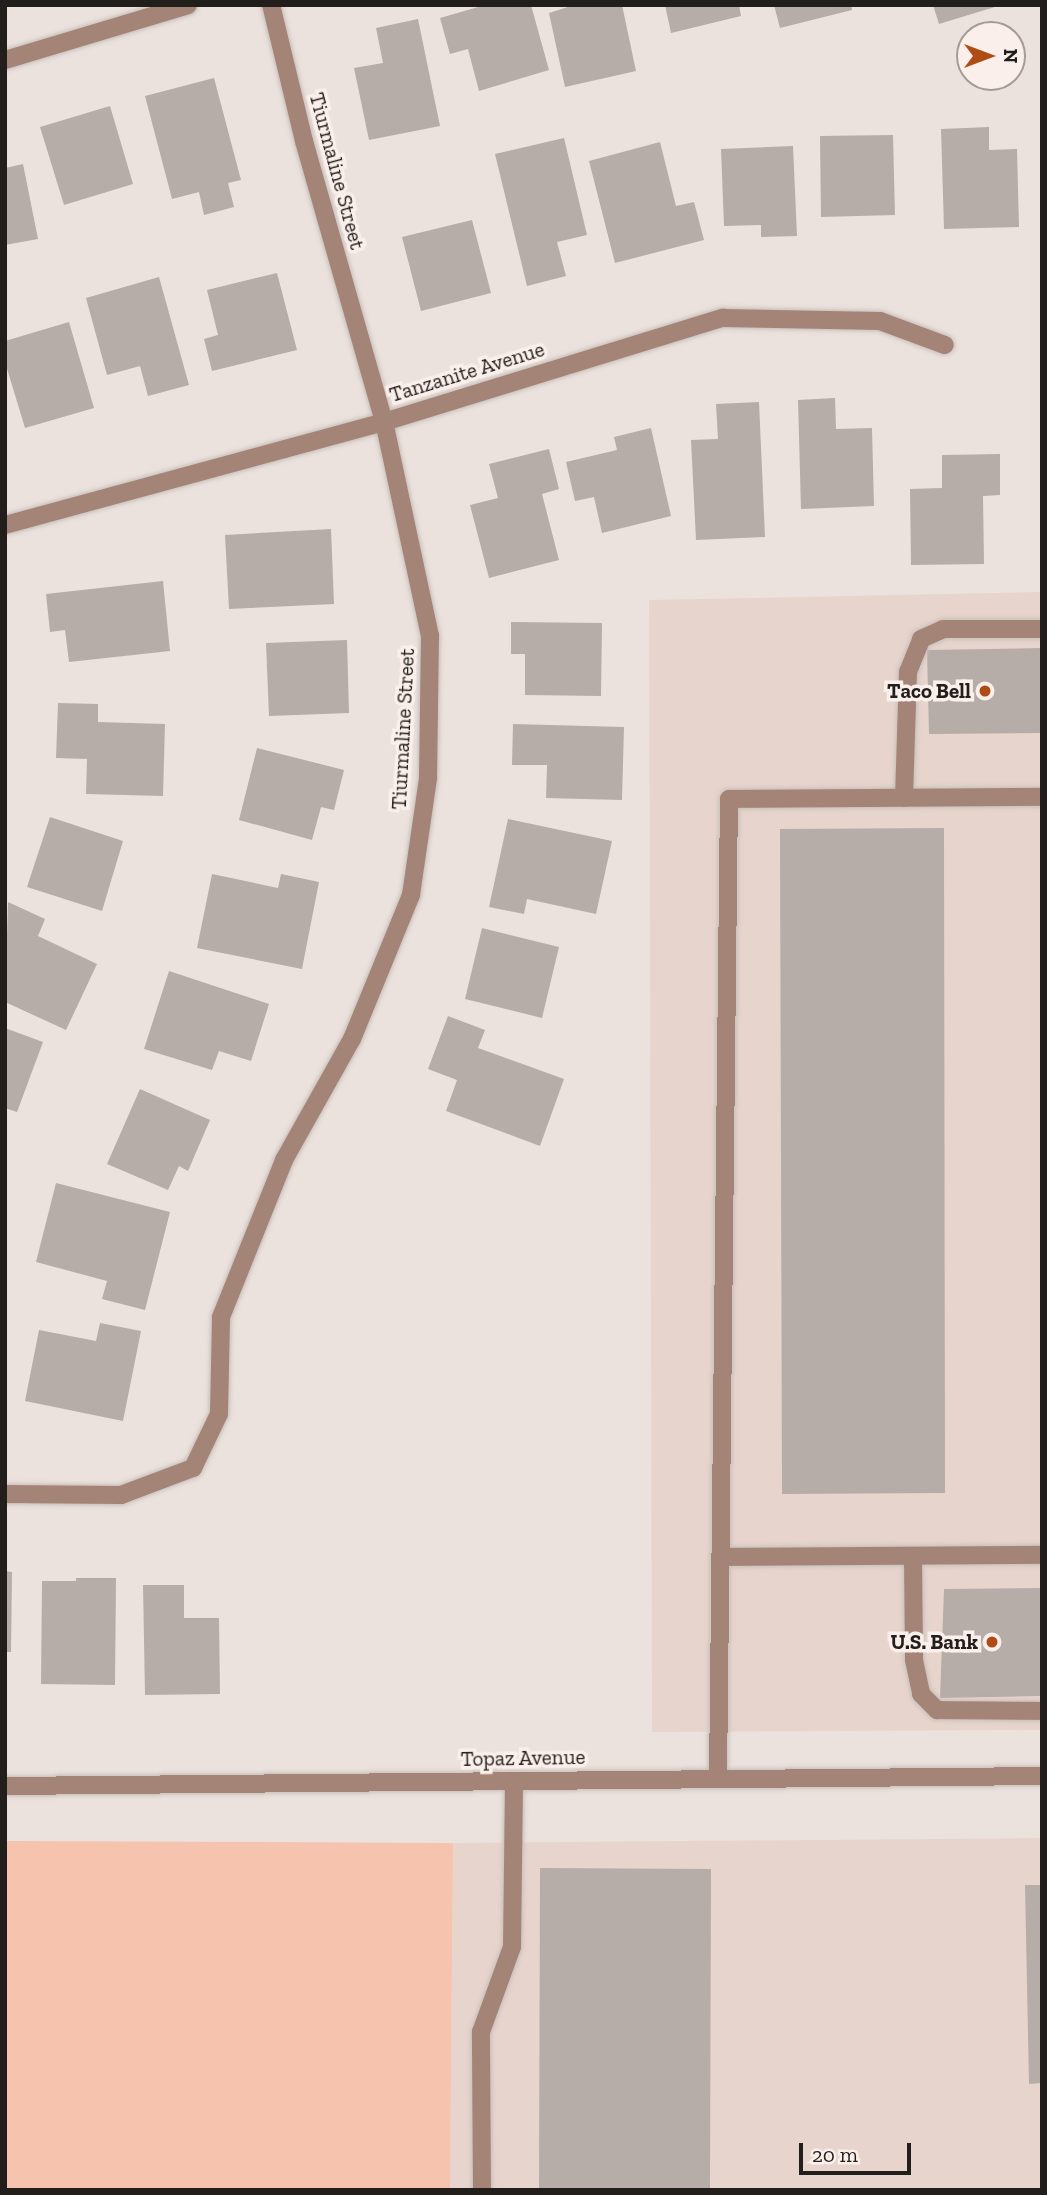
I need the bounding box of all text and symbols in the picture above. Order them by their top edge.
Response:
north arrow [956,21,1026,91]
text: N [999,49,1022,63]
street label: Tiurmaline Street [304,90,370,252]
street label: Tanzanite Avenue [386,336,548,408]
street label: Tiurmaline Street [386,648,420,810]
place label: Taco Bell [887,678,971,704]
marker: Taco Bell [977,683,993,699]
place label: U.S. Bank [891,1629,978,1655]
marker: U.S. Bank [984,1634,1000,1650]
street label: Topaz Avenue [460,1744,586,1772]
scale bar [802,2128,914,2172]
text: 20 m [812,2142,858,2167]

